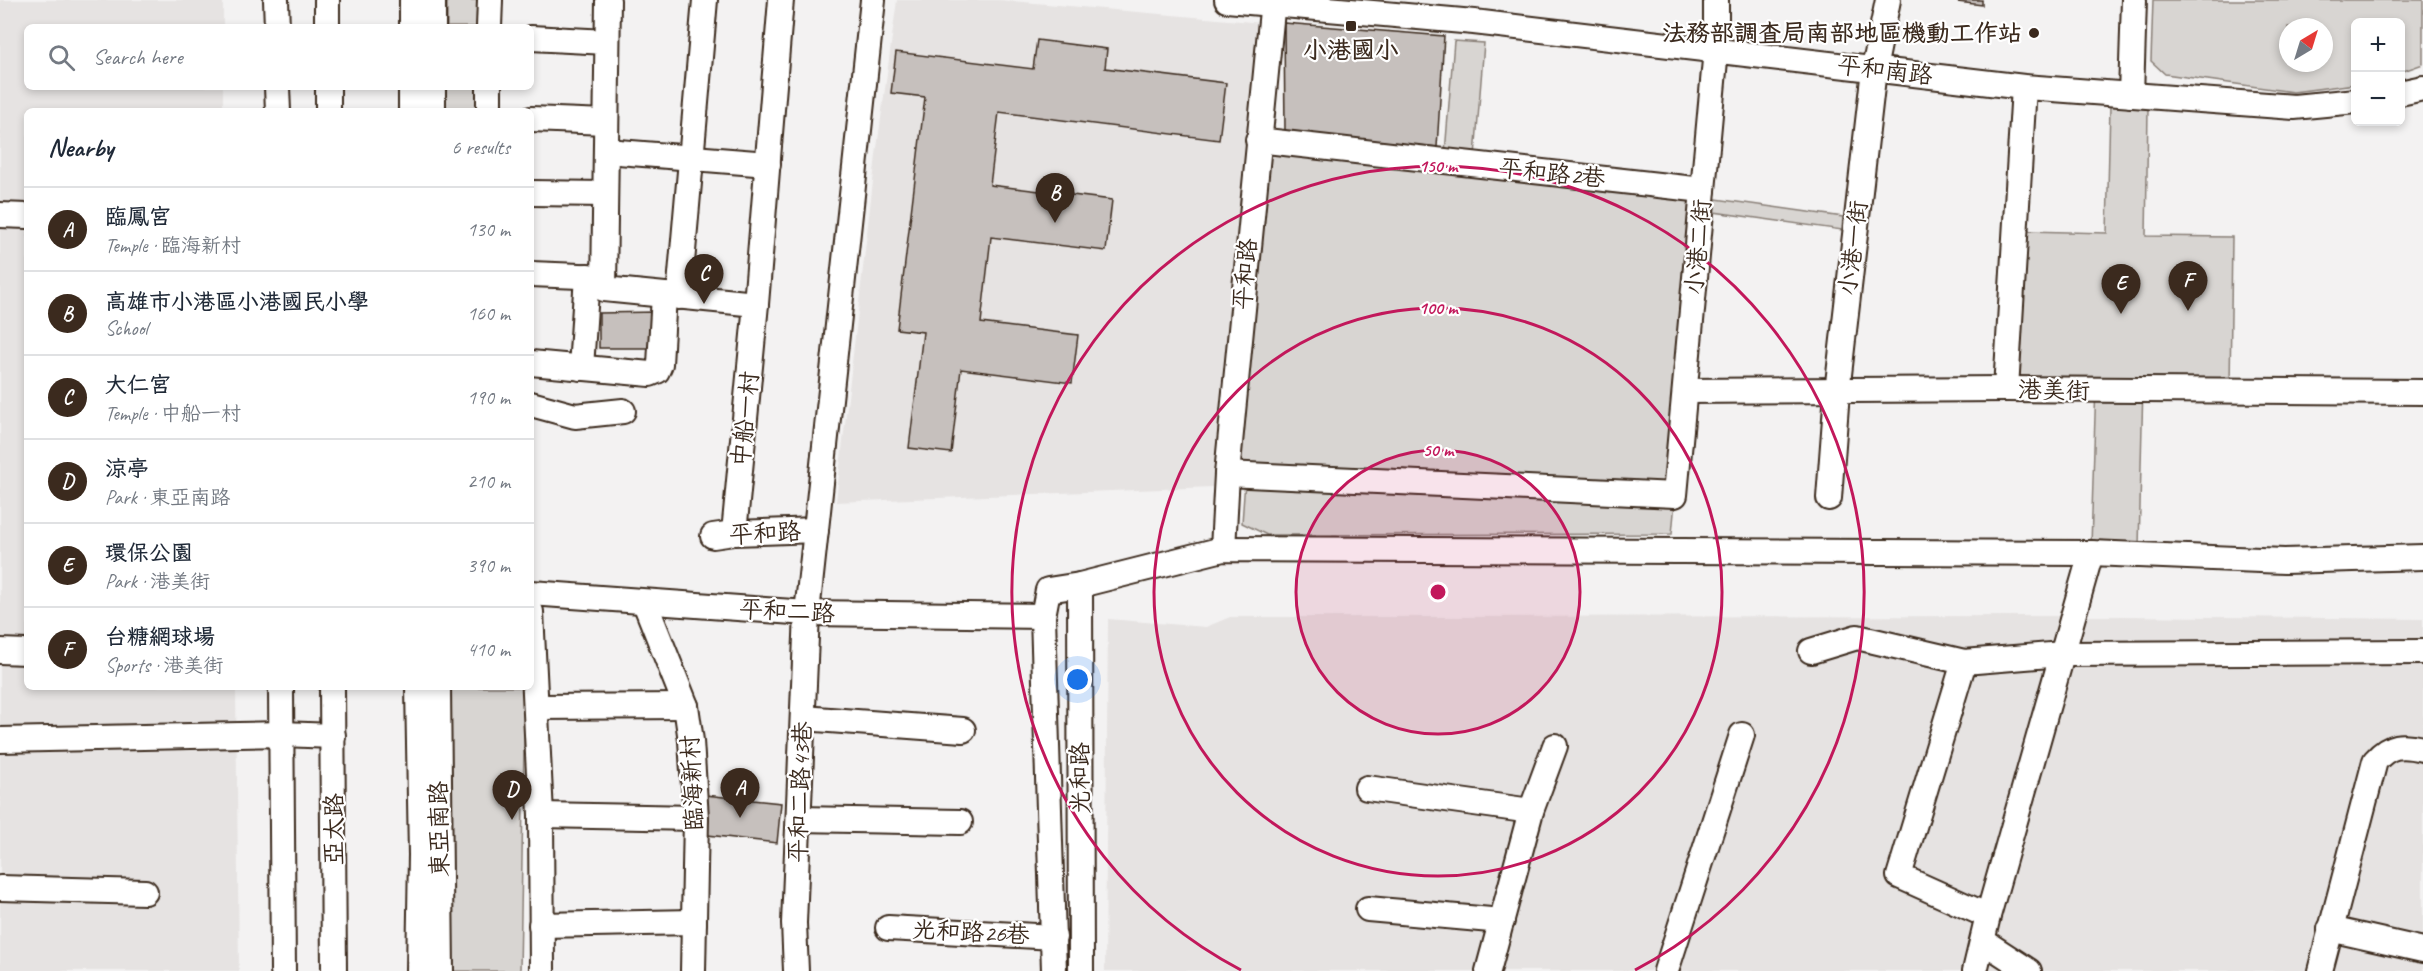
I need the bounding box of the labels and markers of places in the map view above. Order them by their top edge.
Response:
place label: 法務部調查局南部地區機動工作站 [1662,18,2022,48]
marker: 小港國小 [1344,19,1358,33]
marker: 法務部調查局南部地區機動工作站 [2027,26,2041,40]
place label: 小港國小 [1303,35,1399,65]
pin: B [1036,174,1074,223]
pin: C [684,254,724,304]
pin: F [2168,262,2208,311]
pin: E [2102,264,2140,314]
centre of rings [1428,582,1448,602]
pin: A [720,768,760,818]
pin: D [492,770,532,820]

